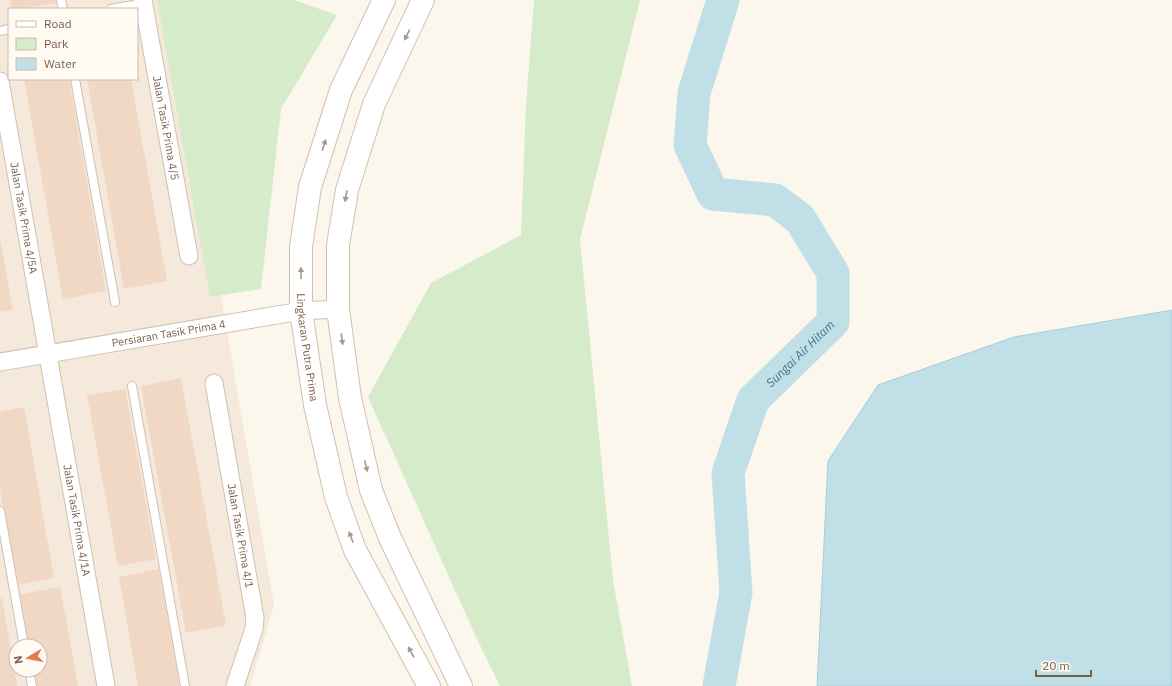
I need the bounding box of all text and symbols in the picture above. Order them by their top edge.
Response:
legend [8,8,138,80]
text: Road [44,16,72,31]
one-way arrow [404,30,410,41]
text: Park [44,36,69,51]
text: Water [44,56,77,71]
street label: Jalan Tasik Prima 4/5 [150,75,182,181]
one-way arrow [321,139,327,151]
street label: Jalan Tasik Prima 4/5A [7,161,41,275]
one-way arrow [343,189,349,202]
one-way arrow [298,266,304,279]
street label: Lingkaran Putra Prima [294,293,321,402]
street label: Persiaran Tasik Prima 4 [111,317,227,350]
water label: Sungai Air Hitam [763,317,837,390]
one-way arrow [339,333,345,345]
one-way arrow [363,460,369,472]
street label: Jalan Tasik Prima 4/1A [60,463,94,577]
street label: Jalan Tasik Prima 4/1 [225,482,257,590]
one-way arrow [347,530,353,542]
north arrow [8,638,48,678]
one-way arrow [407,646,414,658]
scale bar [1036,652,1091,678]
text: N [11,655,26,665]
text: 20 m [1042,658,1070,673]

